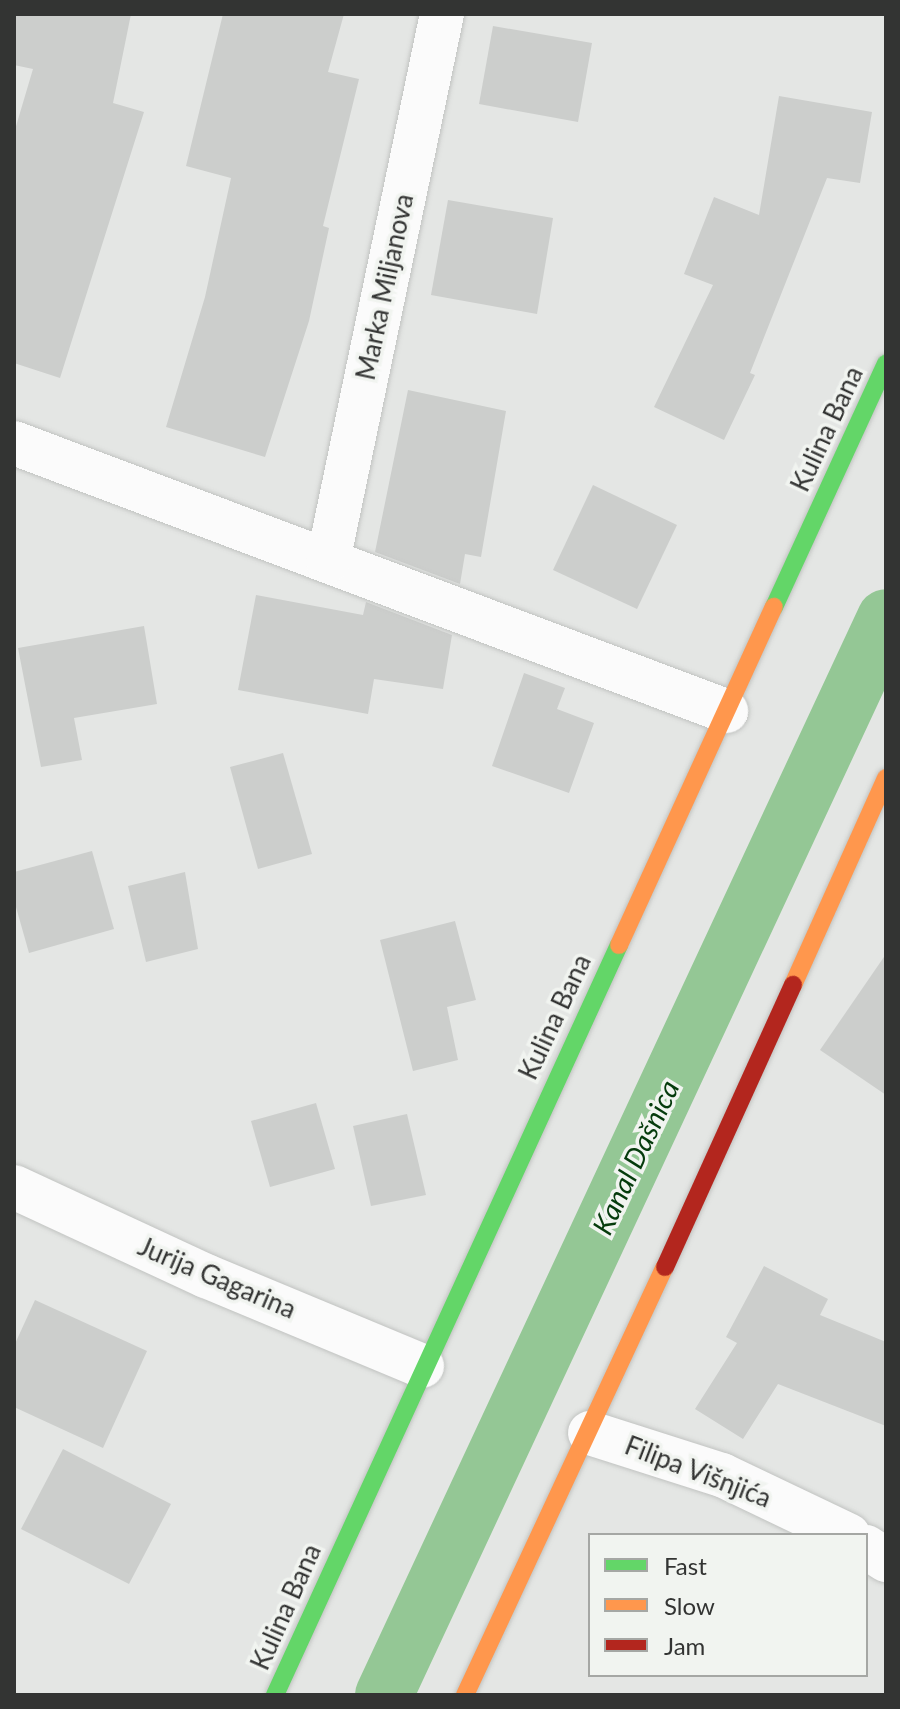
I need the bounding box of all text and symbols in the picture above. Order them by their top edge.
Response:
street label: Marka Miljanova [350,191,420,383]
street label: Kulina Bana [784,361,870,497]
street label: Kulina Bana [512,949,598,1085]
water label: Kanal Dašnica [585,1075,685,1239]
street label: Jurija Gagarina [134,1231,300,1325]
street label: Filipa Višnjića [620,1430,776,1514]
legend [588,1533,868,1677]
street label: Kulina Bana [244,1539,328,1675]
text: Fast [664,1551,707,1580]
text: Slow [664,1591,715,1620]
text: Jam [664,1631,705,1660]

